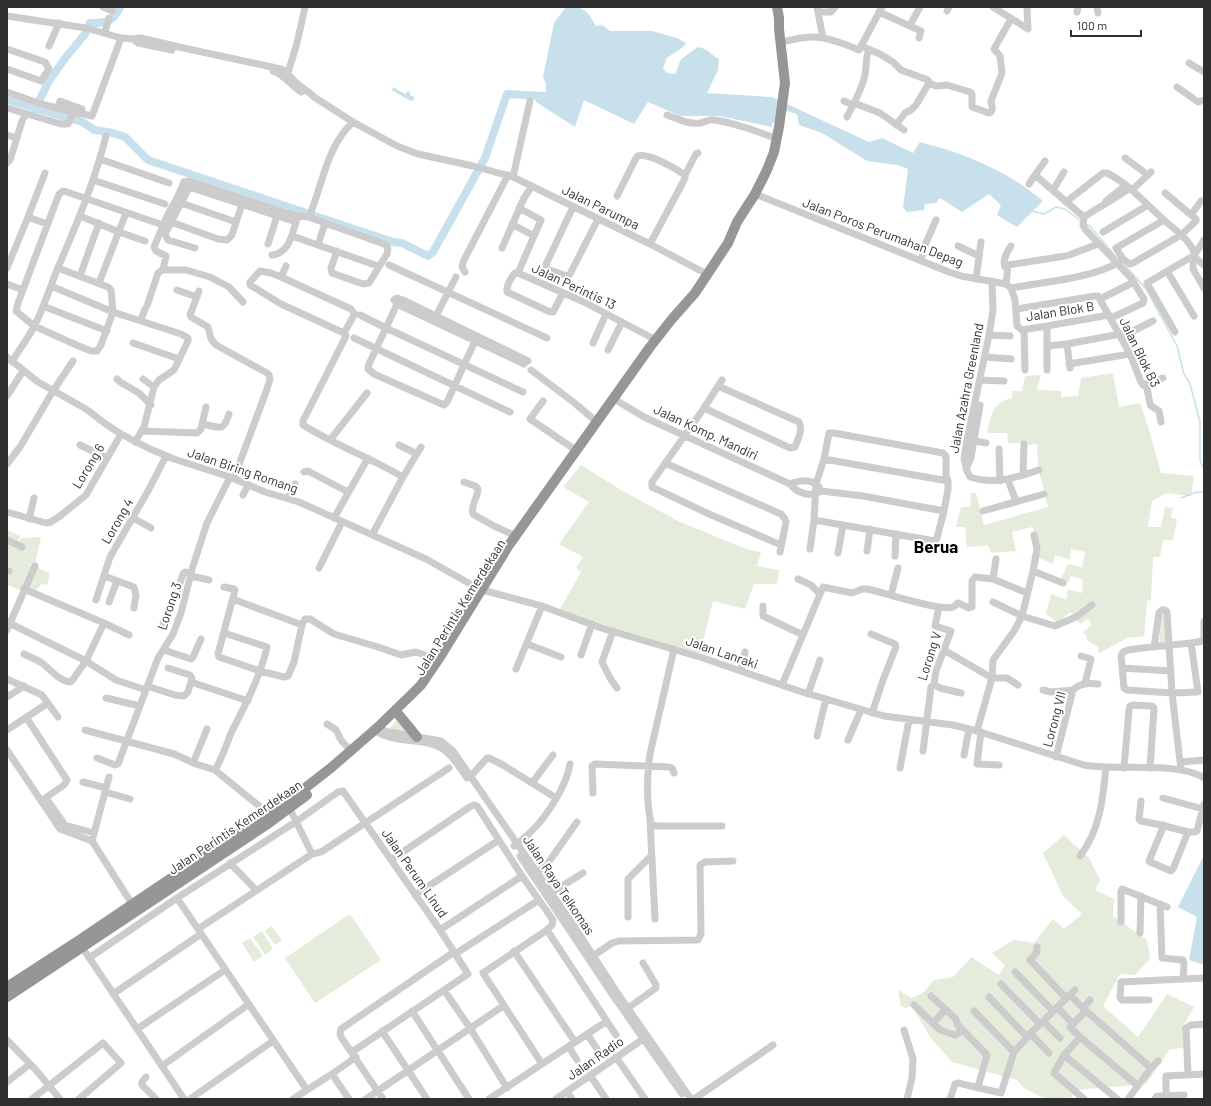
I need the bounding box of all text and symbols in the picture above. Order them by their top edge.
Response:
scale bar [1071,12,1141,38]
text: 100 m [1077,18,1107,32]
street label: Jalan Parumpa [560,181,642,233]
street label: Jalan Poros Perumahan Depag [800,194,966,270]
street label: Jalan Perintis 13 [529,260,619,312]
street label: Jalan Blok B [1025,298,1095,324]
street label: Jalan Blok B3 [1116,315,1164,389]
street label: Jalan Azahra Greenland [946,322,986,454]
street label: Jalan Komp. Mandiri [651,401,761,463]
street label: Lorong 6 [68,440,108,491]
street label: Jalan Biring Romang [186,444,300,496]
street label: Lorong 4 [98,495,136,547]
street label: Jalan Perintis Kemerdekaan [412,536,508,678]
district label: Berua [914,536,958,556]
street label: Lorong 3 [153,580,185,632]
street label: Lorong V [914,629,945,682]
street label: Jalan Lanraki [684,632,760,672]
street label: Lorong VII [1039,689,1069,749]
street label: Jalan Perintis Kemerdekaan [165,776,305,878]
street label: Jalan Perum Linud [378,826,452,920]
street label: Jalan Raya Telkomas [520,832,598,938]
street label: Jalan Radio [564,1033,626,1083]

